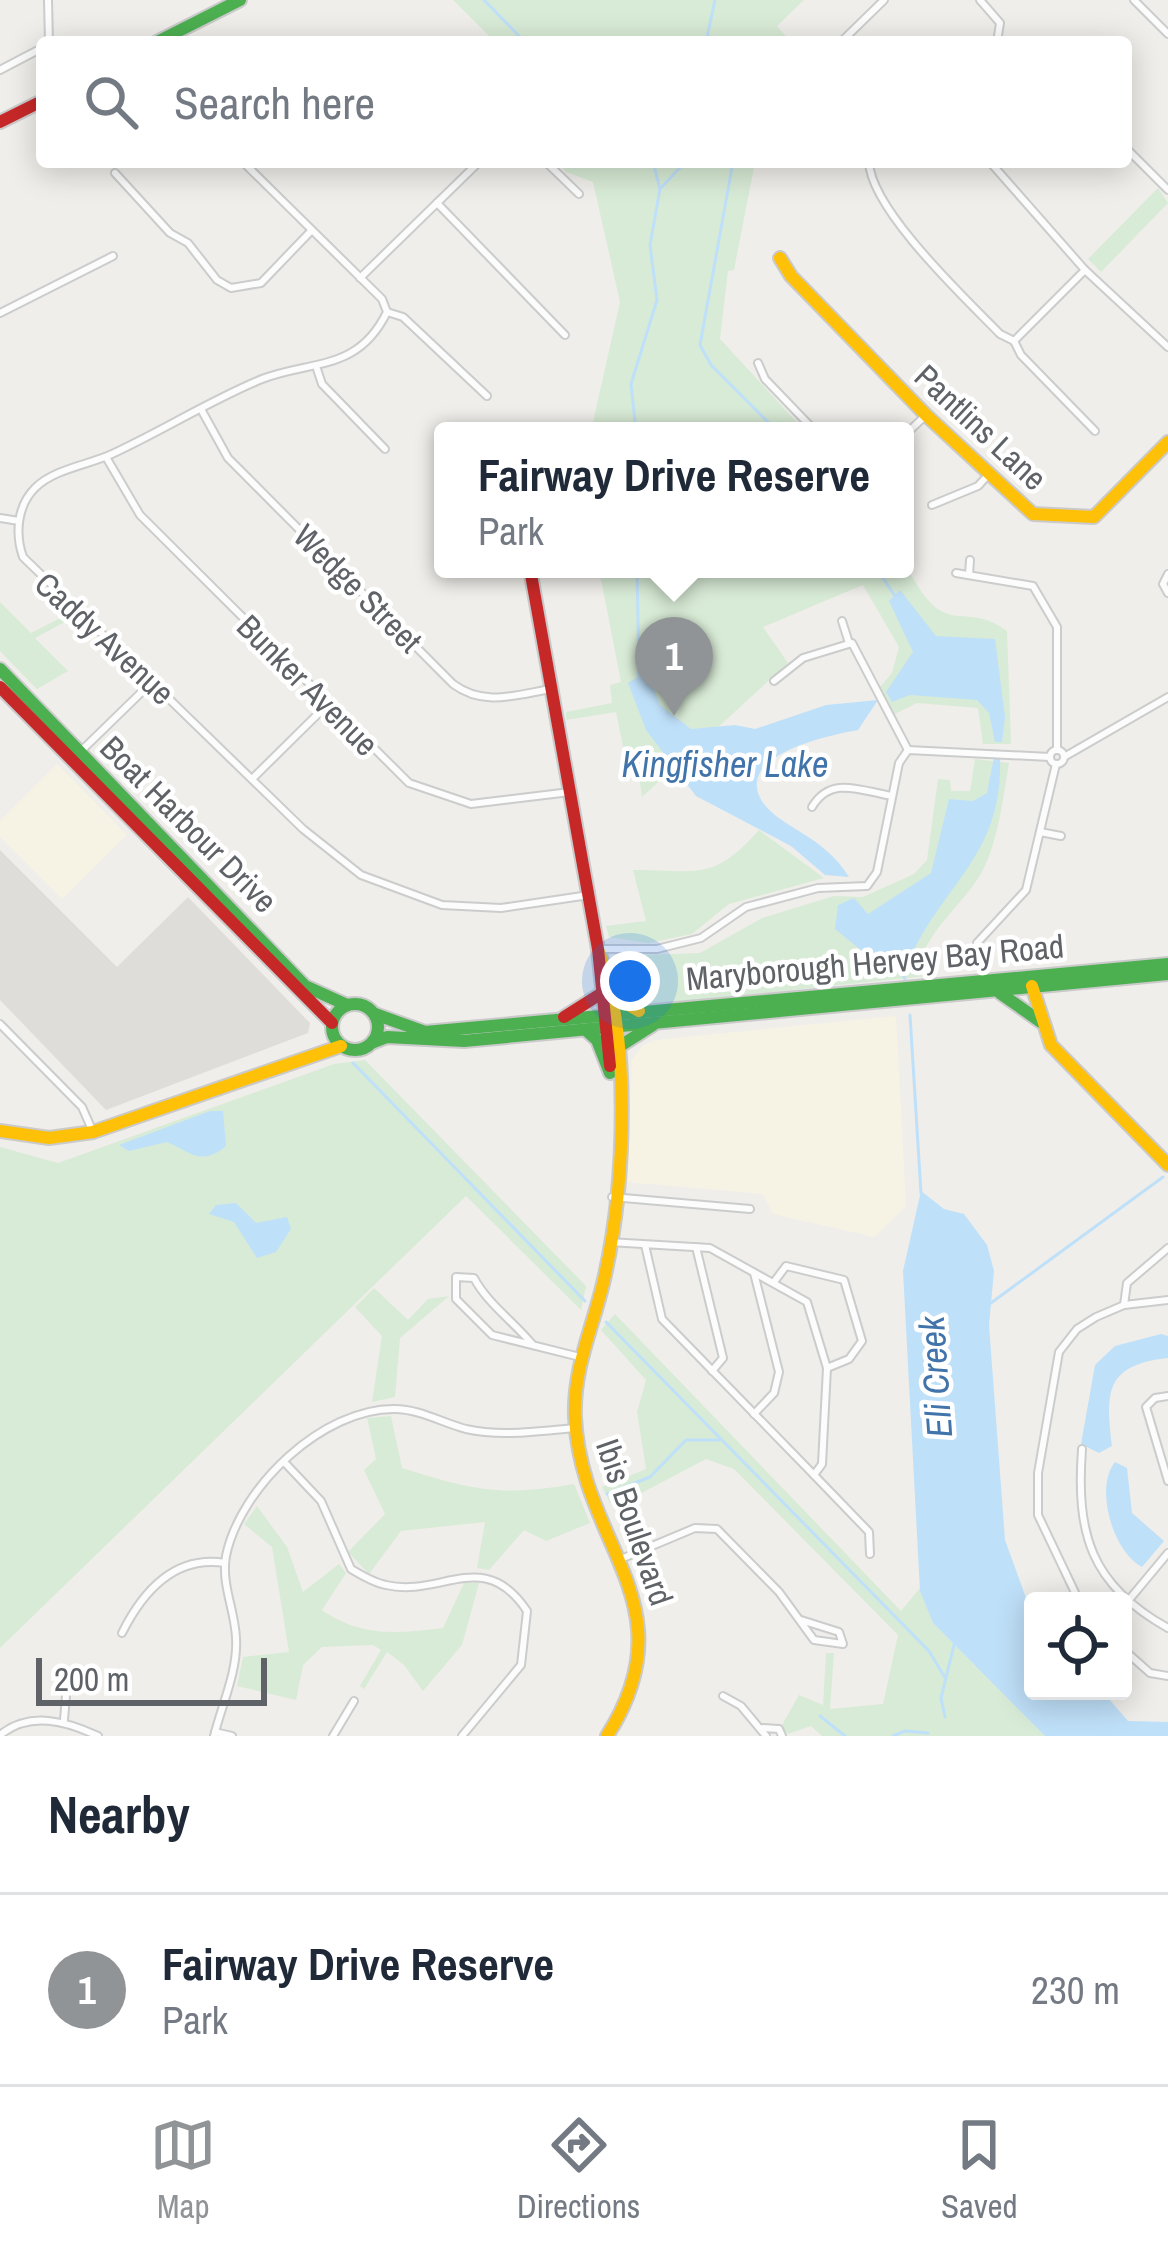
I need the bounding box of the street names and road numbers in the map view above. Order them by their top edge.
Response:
street label: Pantlins Lane [905,354,1057,500]
street label: Wedge Street [284,514,432,662]
street label: Caddy Avenue [26,562,184,714]
street label: Bunker Avenue [228,605,388,765]
street label: Boat Harbour Drive [91,726,287,922]
street label: Maryborough Hervey Bay Road [684,924,1066,1000]
street label: Ibis Boulevard [586,1433,684,1611]

